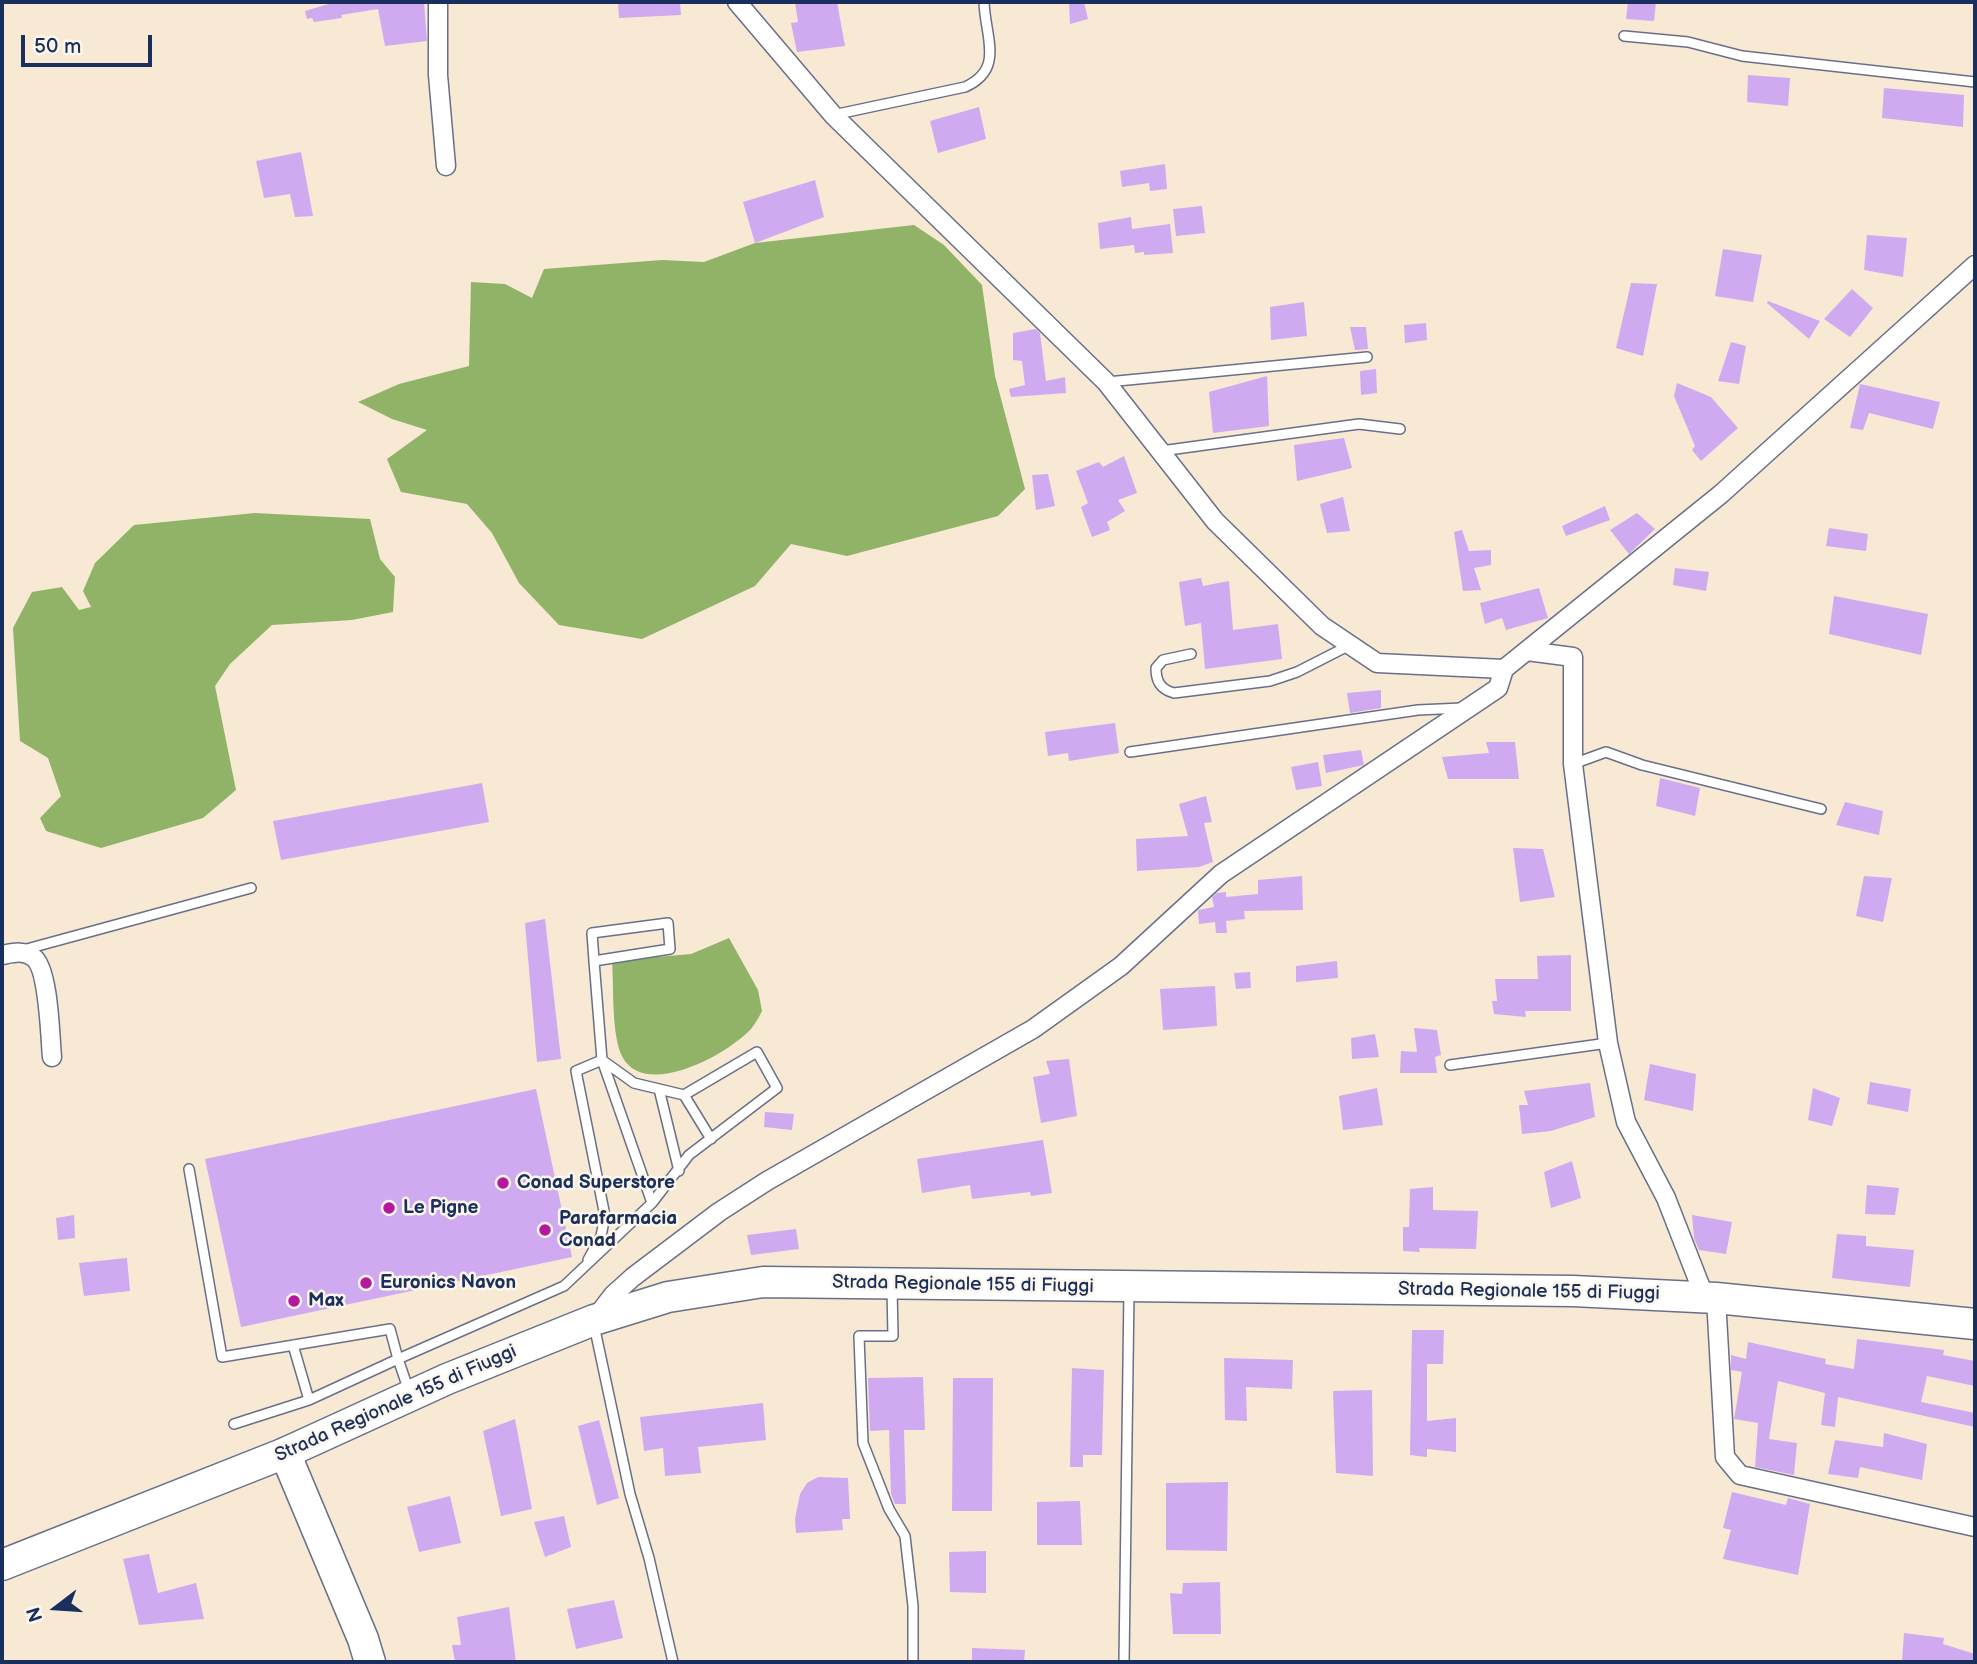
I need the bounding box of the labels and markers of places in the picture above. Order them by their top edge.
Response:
place label: Conad Superstore [517,1172,675,1194]
marker: Conad Superstore [495,1175,511,1191]
place label: Le Pigne [403,1197,479,1219]
marker: Le Pigne [381,1200,397,1216]
place label: Parafarmacia Conad [559,1208,677,1252]
marker: Parafarmacia Conad [537,1222,553,1238]
place label: Euronics Navon [380,1272,516,1294]
marker: Euronics Navon [358,1275,374,1291]
place label: Max [308,1290,344,1312]
marker: Max [286,1293,302,1309]

